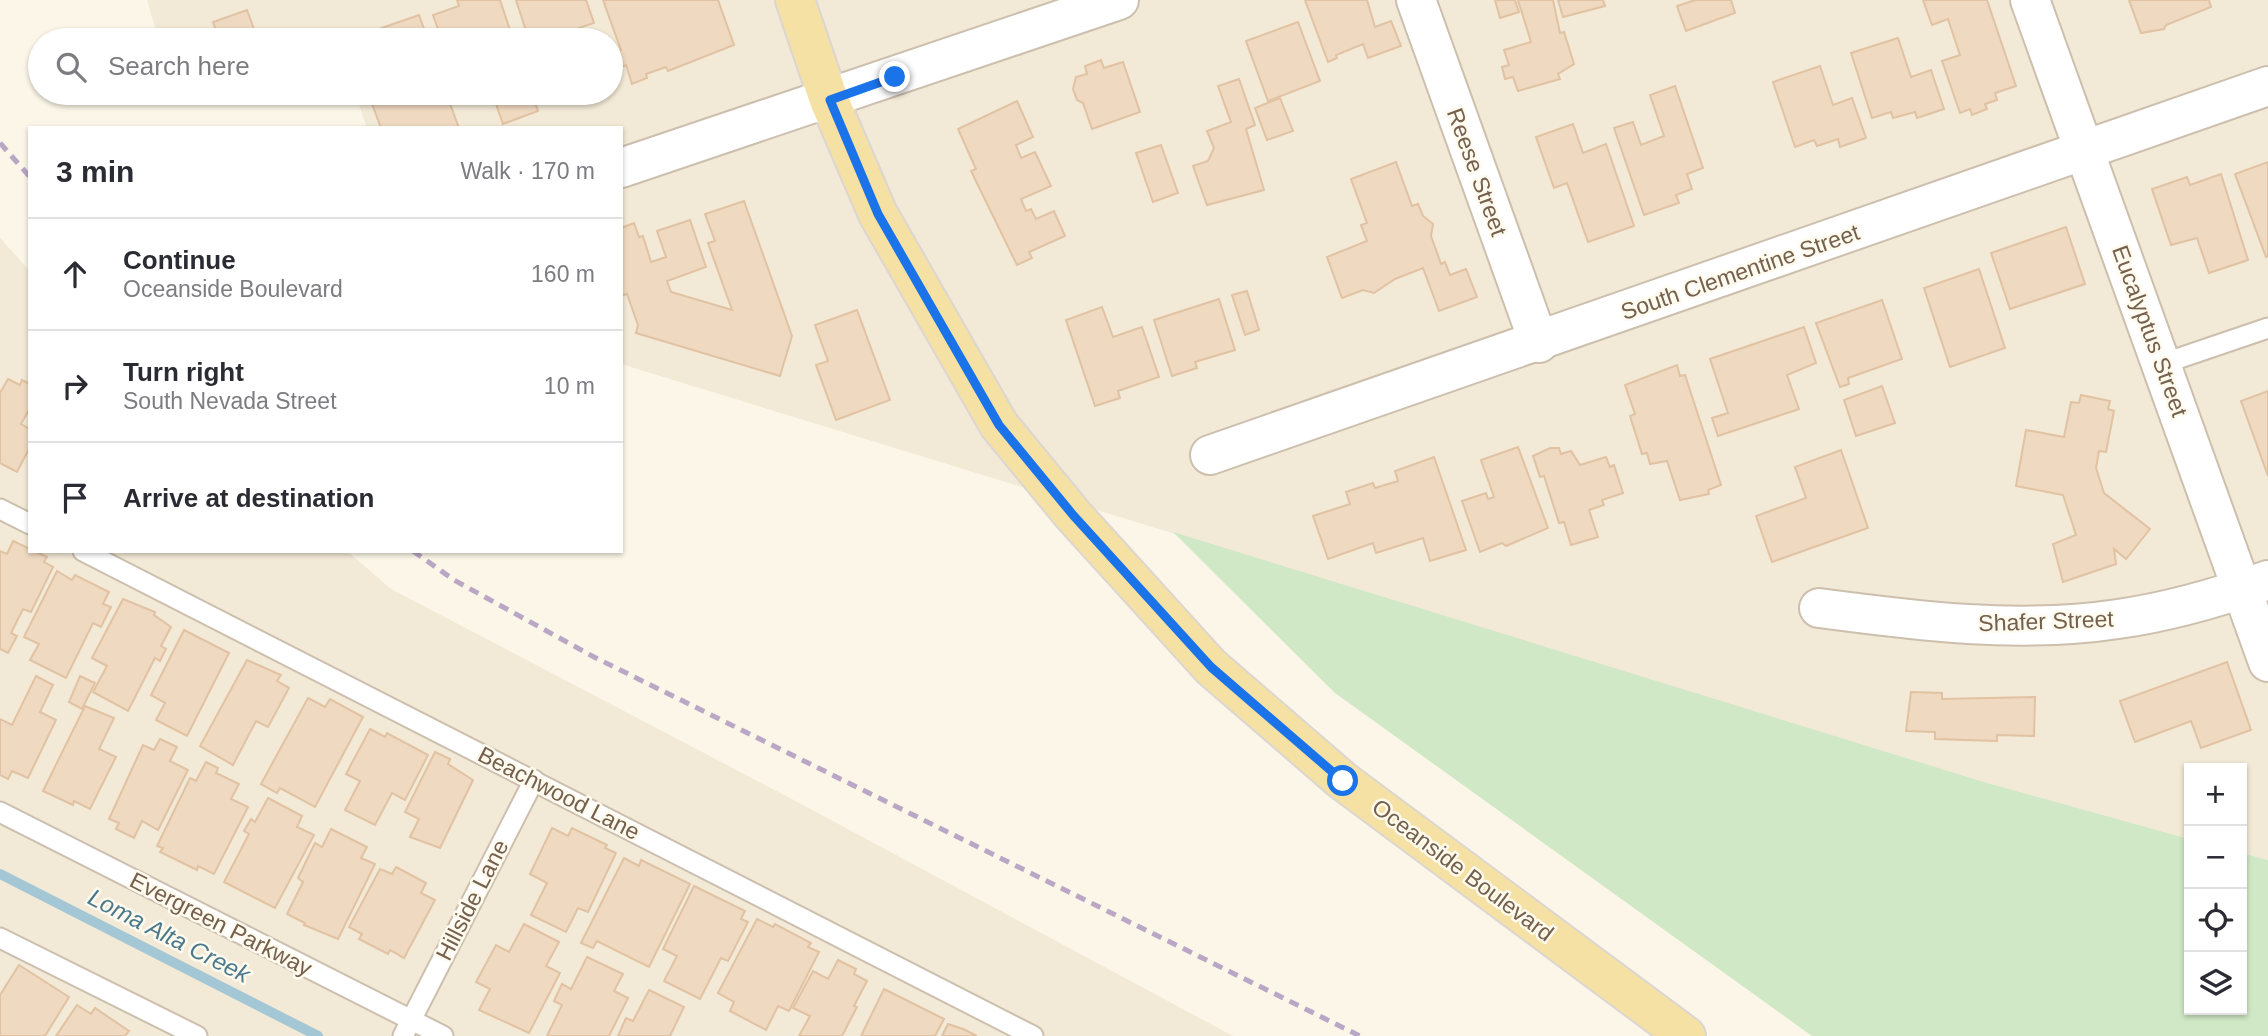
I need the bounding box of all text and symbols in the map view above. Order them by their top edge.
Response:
search box [28,28,623,105]
icon: search [52,48,90,86]
text: Search here [108,51,250,81]
route end [879,61,910,92]
street label: Reese Street [1442,104,1512,240]
text: 3 min [56,155,134,188]
text: Walk · 170 m [460,158,595,184]
street label: South Clementine Street [1617,219,1863,325]
street label: Eucalyptus Street [2107,242,2193,421]
text: Continue [123,245,236,275]
icon: ahead [56,255,94,293]
text: 160 m [531,261,595,287]
text: Oceanside Boulevard [123,276,343,302]
text: Turn right [123,357,244,387]
icon: right [56,367,94,405]
text: 10 m [544,373,595,399]
text: South Nevada Street [123,388,337,414]
icon: arrive [56,479,94,517]
text: Arrive at destination [123,483,374,513]
street label: Shafer Street [1978,606,2115,636]
street label: Beachwood Lane [474,741,644,845]
map controls [2184,763,2247,1015]
button: + [2184,763,2247,826]
route start [1327,765,1358,796]
street label: Oceanside Boulevard [1367,793,1559,947]
button: − [2184,826,2247,889]
street label: Hillside Lane [431,835,513,965]
street label: Evergreen Parkway [126,867,317,981]
water label: Loma Alta Creek [84,883,256,989]
button: locate [2184,889,2247,952]
button: layers [2184,952,2247,1015]

